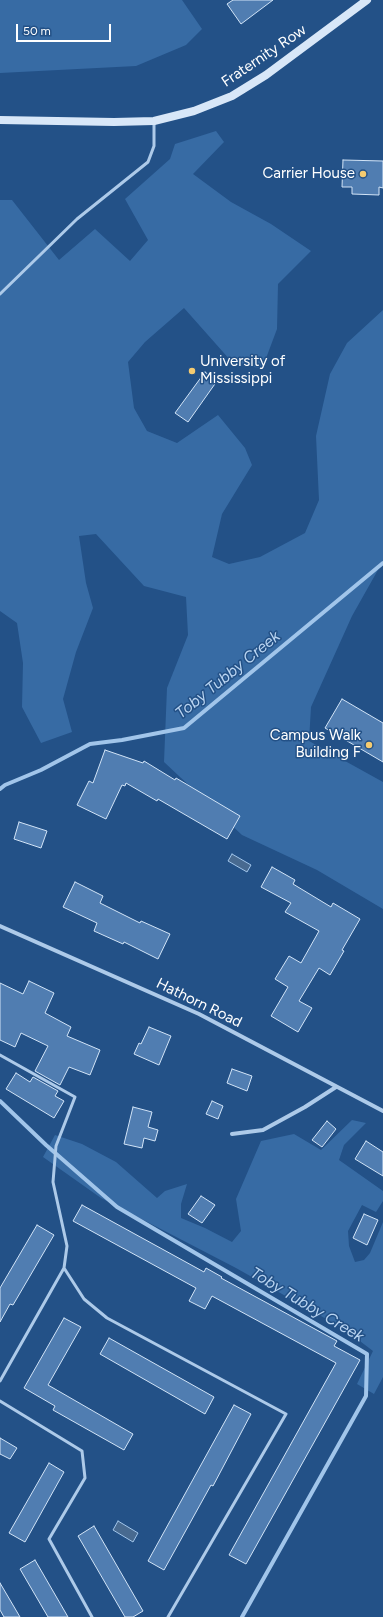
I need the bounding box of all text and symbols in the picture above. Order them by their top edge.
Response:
scale bar [18,16,113,42]
street label: Fraternity Row [218,21,310,91]
text: 50 m [23,24,51,38]
place label: Carrier House [262,165,355,183]
marker: Carrier House [358,169,368,179]
place label: University of Mississippi [200,353,285,388]
marker: University of Mississippi [187,366,197,376]
water label: Toby Tubby Creek [172,627,284,723]
place label: Campus Walk Building F [270,727,361,762]
marker: Campus Walk Building F [364,740,374,750]
street label: Hathorn Road [153,974,245,1032]
water label: Toby Tubby Creek [247,1264,367,1346]

